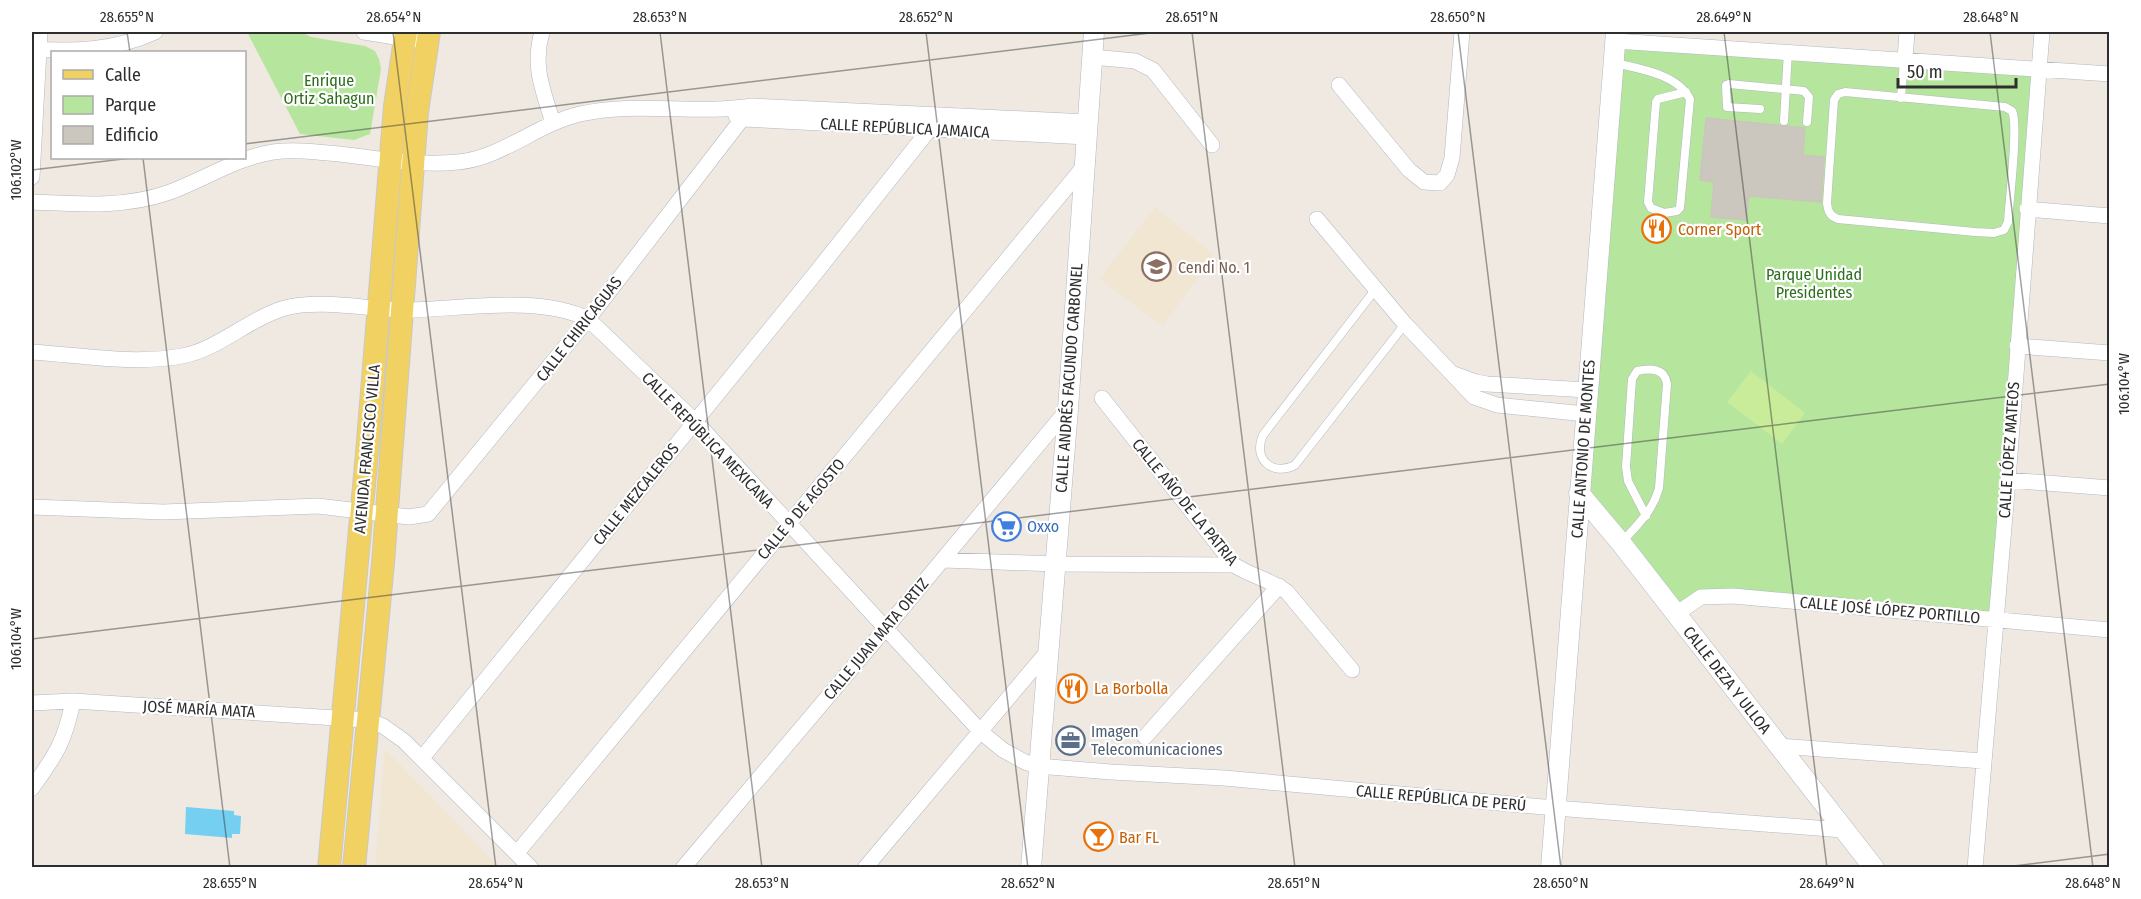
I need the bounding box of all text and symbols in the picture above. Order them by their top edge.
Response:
text: 28.655°N [100,8,154,26]
text: 28.654°N [367,8,421,26]
text: 28.653°N [633,8,687,26]
text: 28.652°N [899,8,953,26]
text: 28.651°N [1166,8,1218,26]
text: 28.650°N [1430,8,1486,26]
text: 28.649°N [1696,8,1752,26]
text: 28.648°N [1963,8,2019,26]
legend [51,51,246,159]
scale bar [1898,51,2016,89]
text: 50 m [1907,61,1943,83]
text: Calle [105,64,141,86]
park label: Enrique Ortiz Sahagun [283,71,375,108]
text: Parque [105,94,156,116]
street label: CALLE REPÚBLICA JAMAICA [820,114,991,142]
text: Edificio [105,124,158,146]
text: 106.102°W [7,139,25,201]
restaurant icon: Corner Sport [1641,213,1673,245]
place label: Corner Sport [1678,220,1762,239]
school or university icon: Cendi No. 1 [1141,251,1173,283]
place label: Cendi No. 1 [1178,258,1250,277]
street label: CALLE ANDRÉS FACUNDO CARBONEL [1051,263,1087,493]
park label: Parque Unidad Presidentes [1766,265,1862,302]
street label: CALLE CHIRICAGUAS [532,273,626,385]
text: 106.104°W [2115,353,2133,415]
street label: CALLE ANTONIO DE MONTES [1567,359,1599,539]
street label: AVENIDA FRANCISCO VILLA [350,363,384,534]
street label: CALLE REPÚBLICA MEXICANA [638,368,778,512]
street label: CALLE LÓPEZ MATEOS [1995,381,2023,519]
street label: CALLE AÑO DE LA PATRIA [1128,435,1242,570]
street label: CALLE MEZCALEROS [589,439,683,549]
street label: CALLE 9 DE AGOSTO [753,455,849,563]
supermarket icon: Oxxo [990,510,1022,542]
place label: Oxxo [1027,517,1059,536]
street label: CALLE JUAN MATA ORTIZ [820,574,932,704]
street label: CALLE JOSÉ LÓPEZ PORTILLO [1799,593,1981,627]
text: 106.104°W [7,608,25,670]
street label: CALLE DEZA Y ULLOA [1679,622,1775,738]
restaurant icon: La Borbolla [1057,672,1089,704]
place label: La Borbolla [1094,679,1169,698]
street label: JOSÉ MARÍA MATA [142,697,256,721]
place label: Imagen Telecomunicaciones [1091,722,1223,759]
office icon: Imagen Telecomunicaciones [1054,724,1086,756]
street label: CALLE REPÚBLICA DE PERÚ [1355,781,1527,815]
bar icon: Bar FL [1082,821,1114,853]
place label: Bar FL [1119,828,1159,847]
text: 28.655°N [203,874,257,892]
text: 28.654°N [469,874,523,892]
text: 28.653°N [735,874,789,892]
text: 28.652°N [1001,874,1055,892]
text: 28.651°N [1268,874,1320,892]
text: 28.650°N [1533,874,1589,892]
text: 28.649°N [1799,874,1855,892]
text: 28.648°N [2065,874,2121,892]

